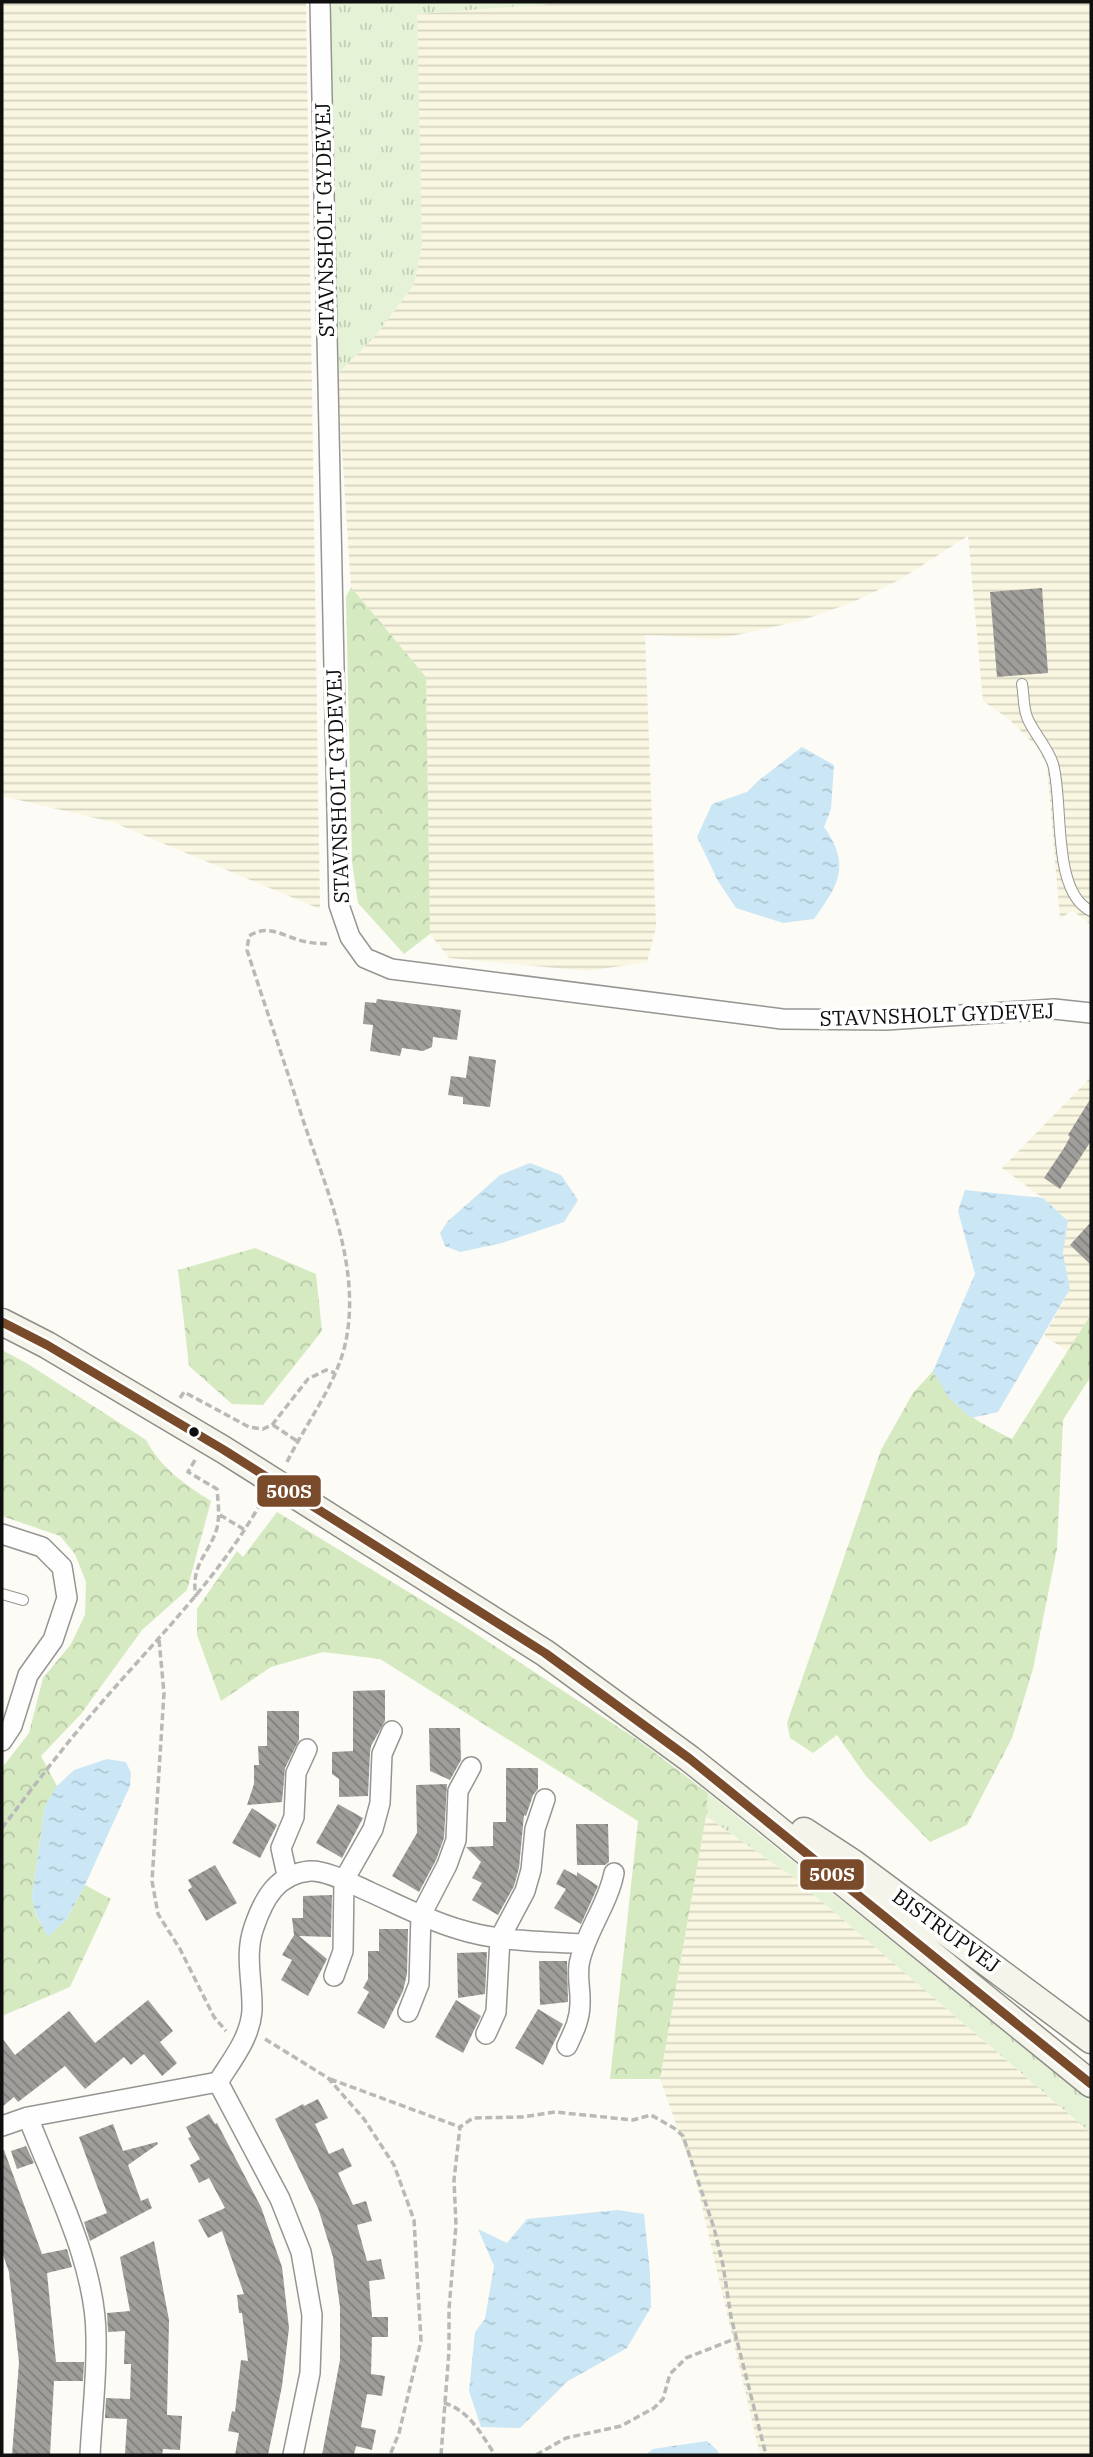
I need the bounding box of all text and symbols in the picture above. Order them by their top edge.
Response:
street label: STAVNSHOLT GYDEVEJ [308,102,340,338]
street label: STAVNSHOLT GYDEVEJ [319,668,355,904]
street label: STAVNSHOLT GYDEVEJ [819,996,1055,1032]
unlabelled marker [187,1425,201,1439]
line badge: 500S [256,1474,322,1508]
text: 500S [266,1479,312,1503]
line badge: 500S [799,1858,865,1891]
text: 500S [809,1862,855,1886]
street label: BISTRUPVEJ [887,1882,1006,1979]

